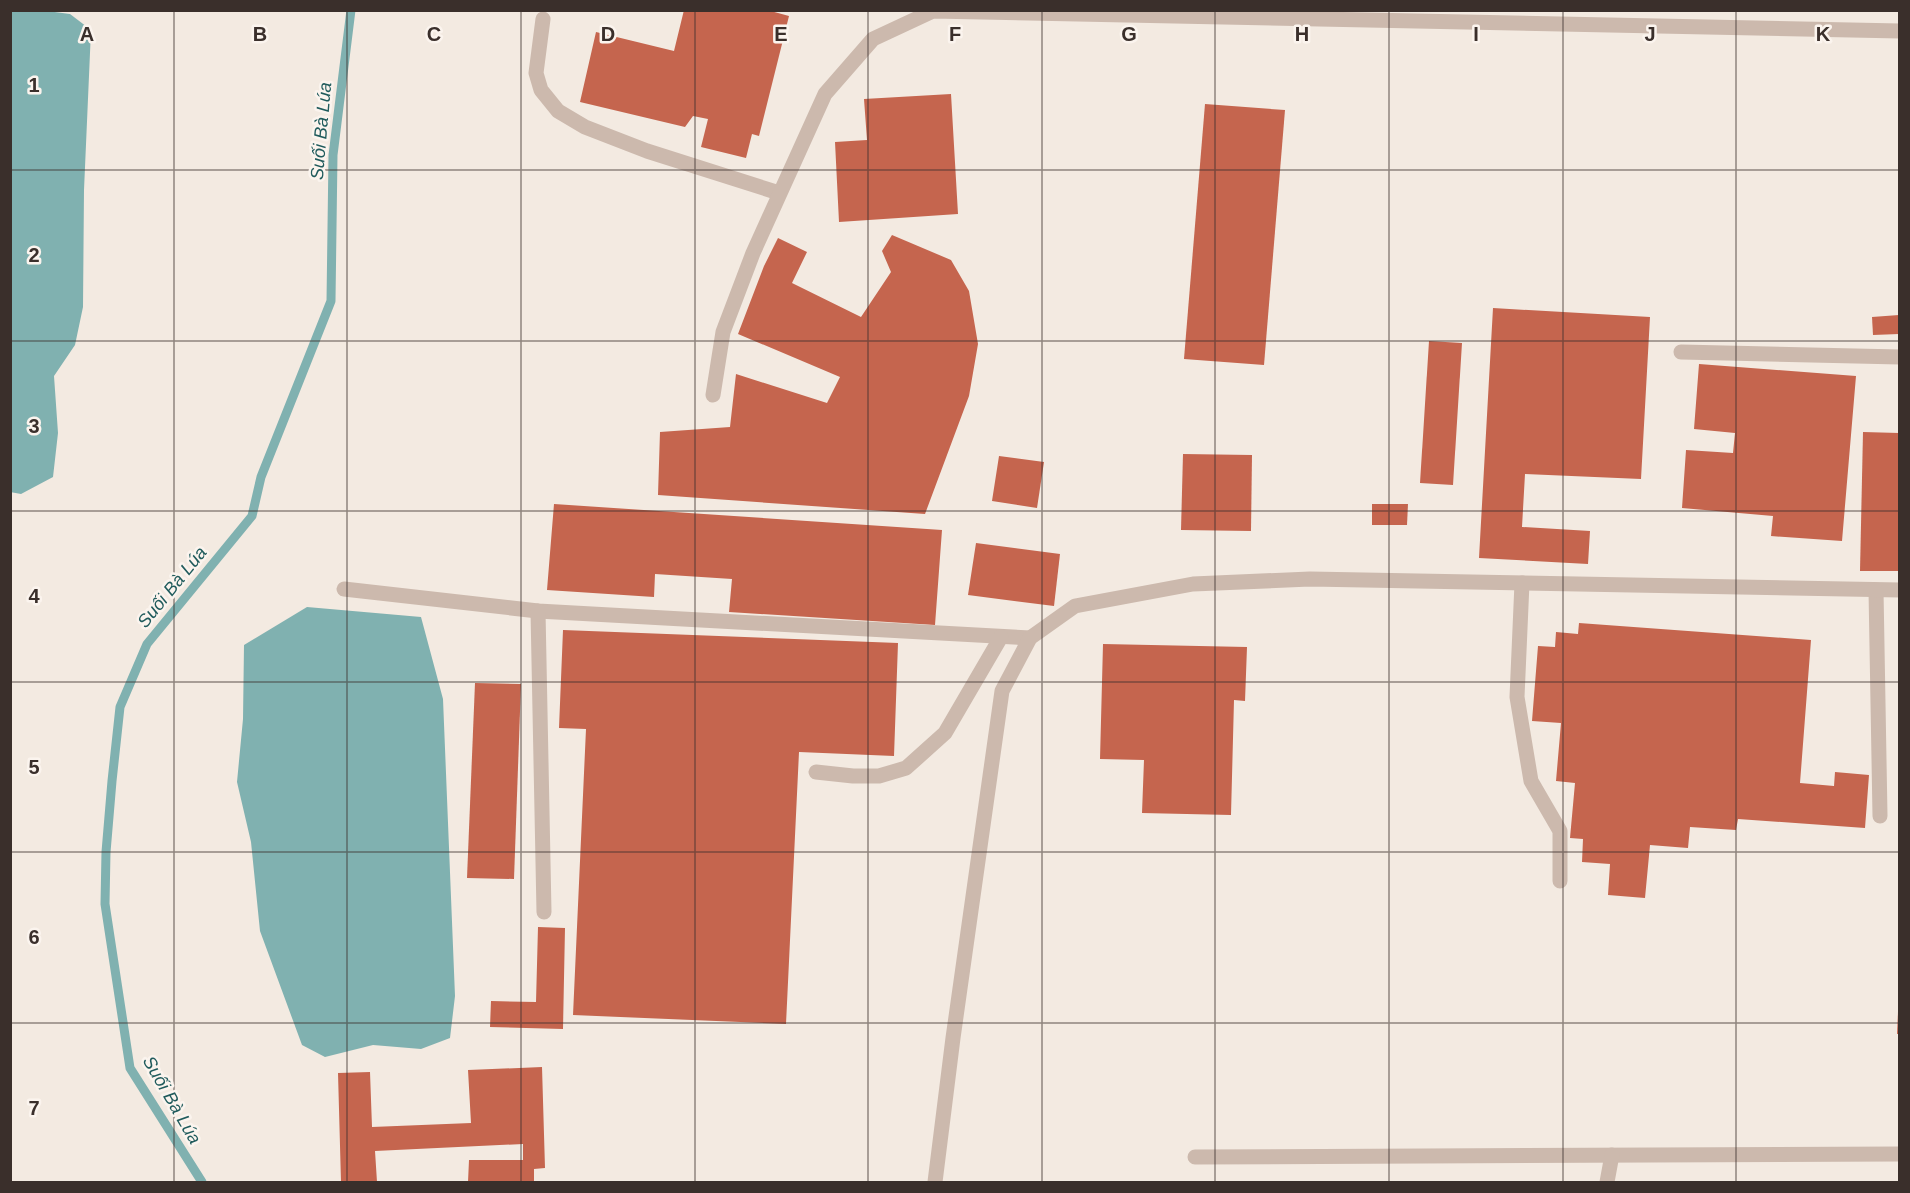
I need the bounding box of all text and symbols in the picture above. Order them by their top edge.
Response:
text: A [80,23,94,45]
text: B [253,23,267,45]
text: C [427,23,441,45]
text: D [601,23,615,45]
text: E [774,23,788,45]
text: F [949,23,961,45]
text: G [1121,23,1137,45]
text: H [1295,23,1309,45]
text: I [1473,23,1479,45]
text: J [1644,23,1656,45]
text: K [1816,23,1831,45]
text: 1 [28,74,40,96]
water label: Suối Bà Lúa [307,81,335,181]
text: 2 [28,244,40,266]
text: 3 [28,415,40,437]
water label: Suối Bà Lúa [133,543,211,631]
text: 4 [28,585,40,607]
text: 5 [28,756,40,778]
text: 6 [28,926,40,948]
water label: Suối Bà Lúa [139,1053,205,1147]
text: 7 [28,1097,40,1119]

